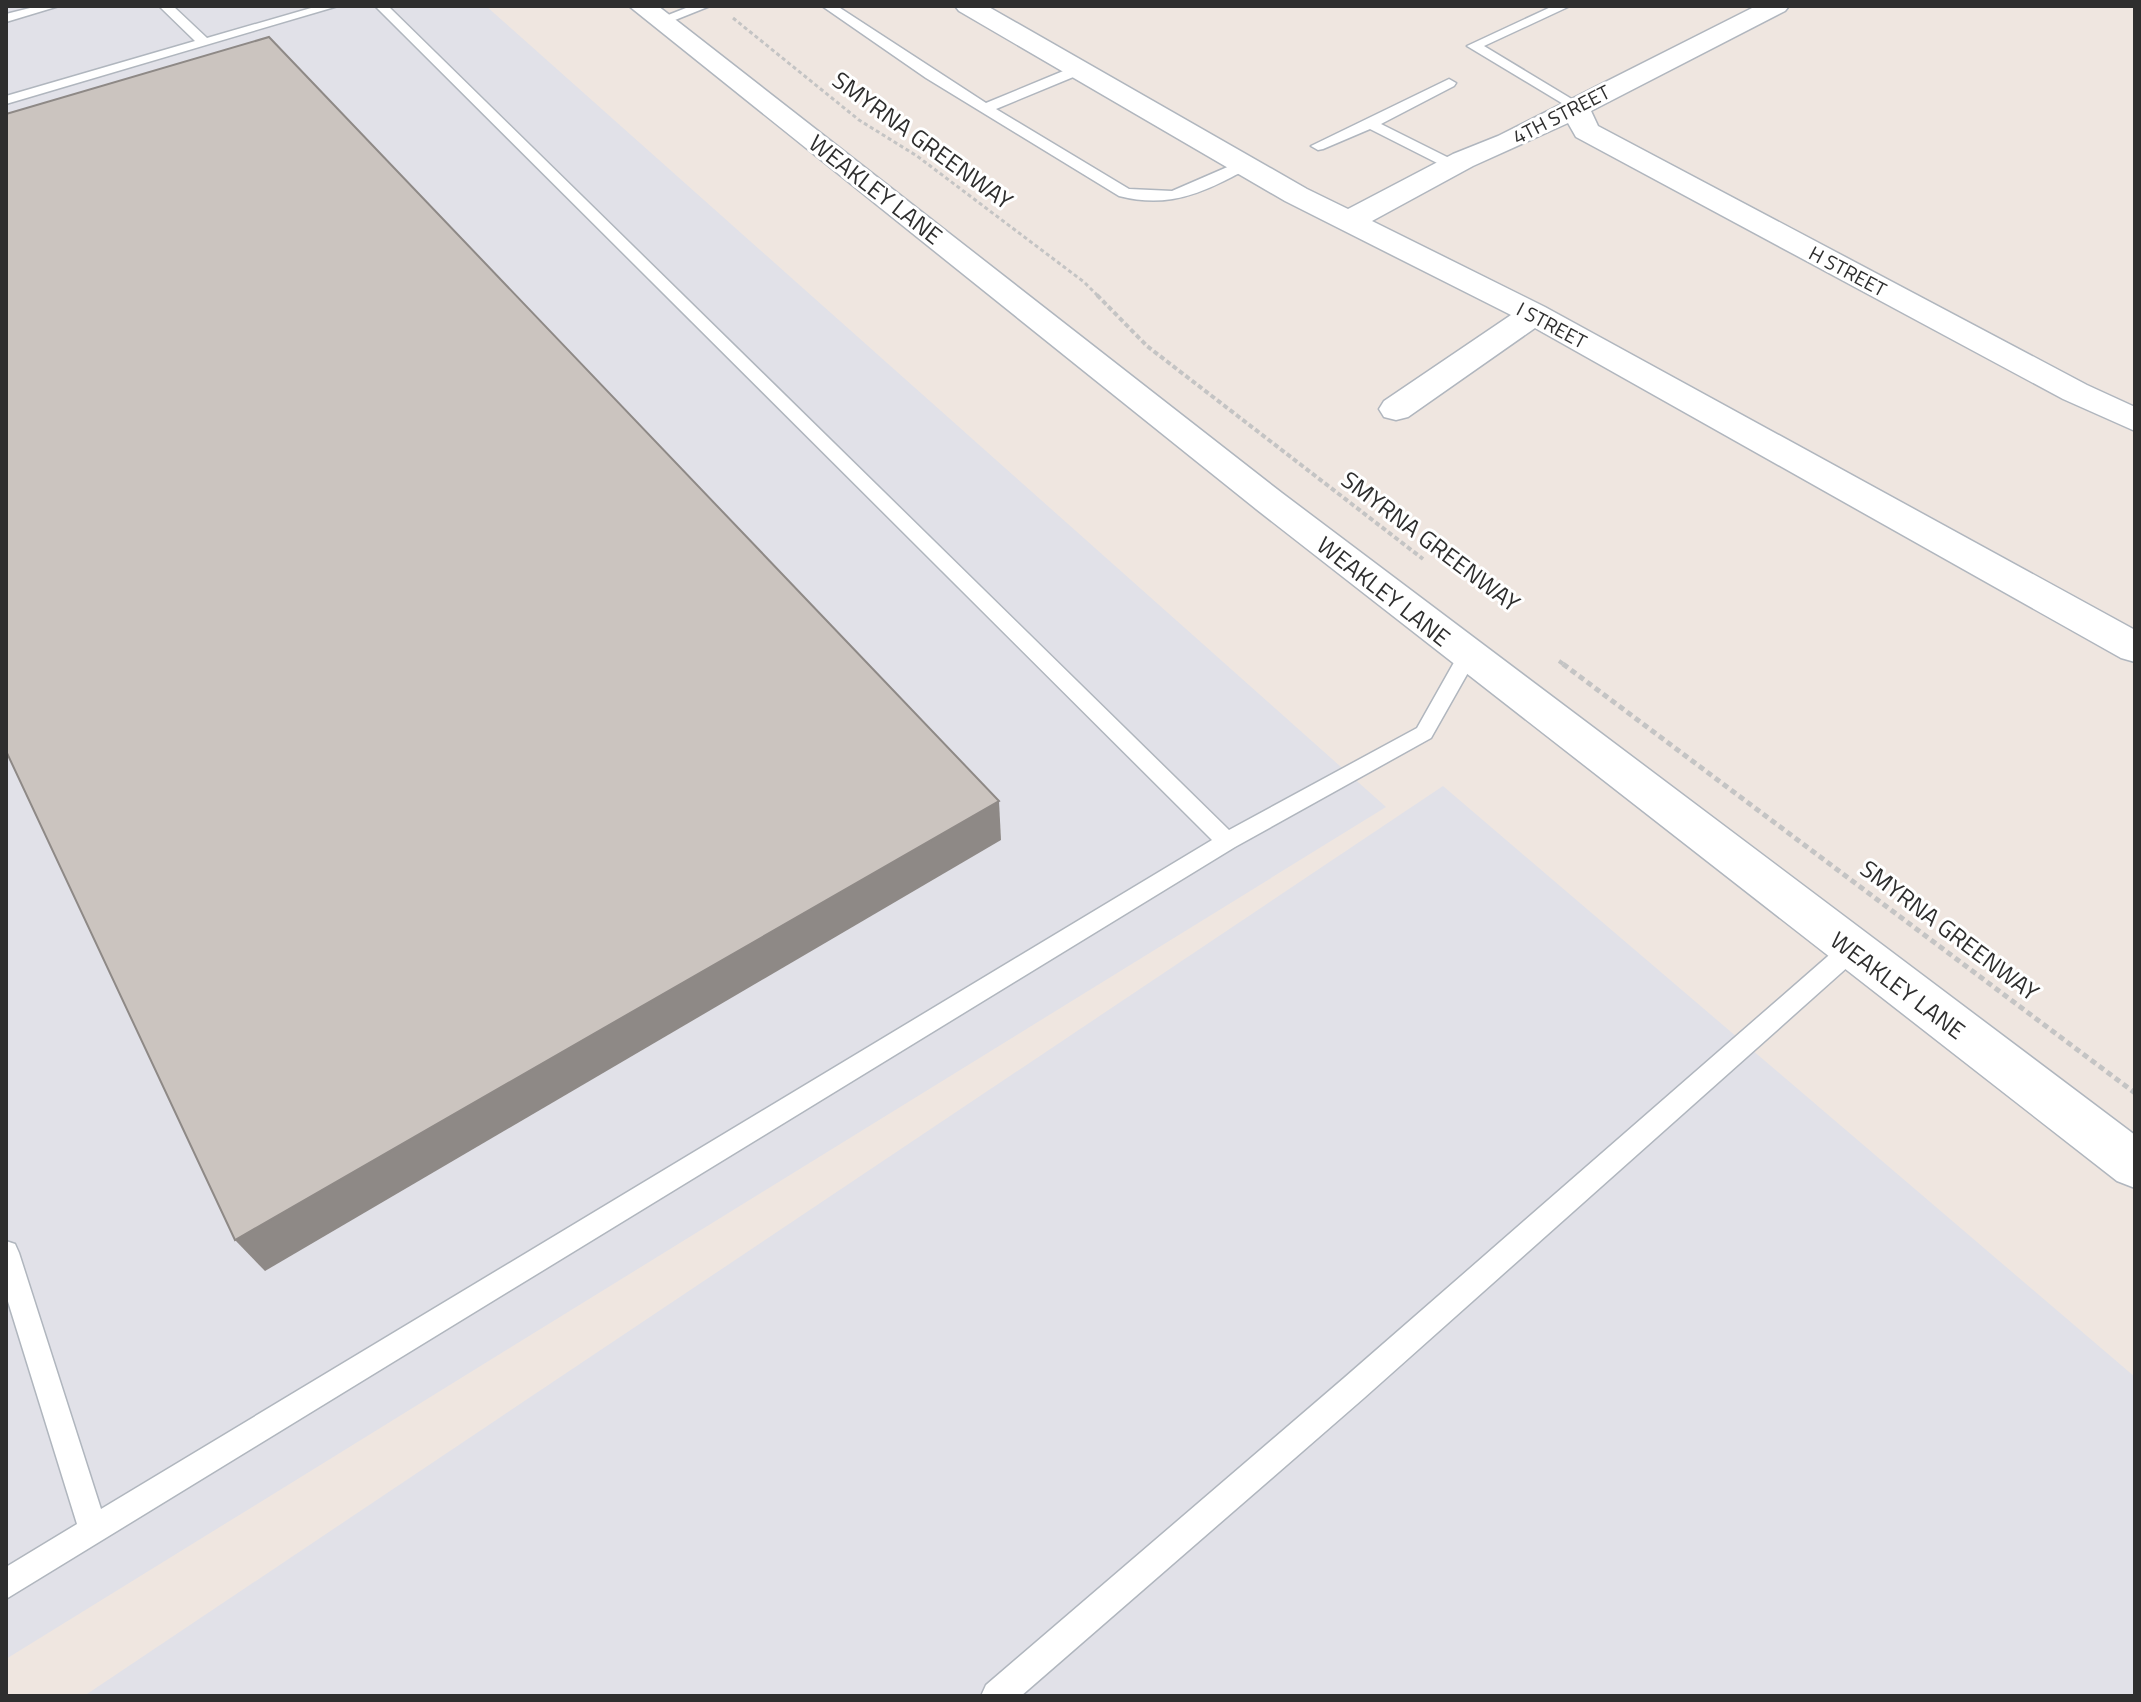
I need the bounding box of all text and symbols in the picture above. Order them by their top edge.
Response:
street label: SMYRNA GREENWAY [825,62,1021,218]
street label: 4TH STREET [1507,76,1616,152]
street label: WEAKLEY LANE [802,125,950,253]
street label: H STREET [1804,238,1893,305]
street label: I STREET [1511,294,1593,357]
street label: SMYRNA GREENWAY [1334,462,1528,620]
street label: WEAKLEY LANE [1310,527,1458,655]
street label: SMYRNA GREENWAY [1853,851,2047,1009]
street label: WEAKLEY LANE [1823,922,1973,1048]

